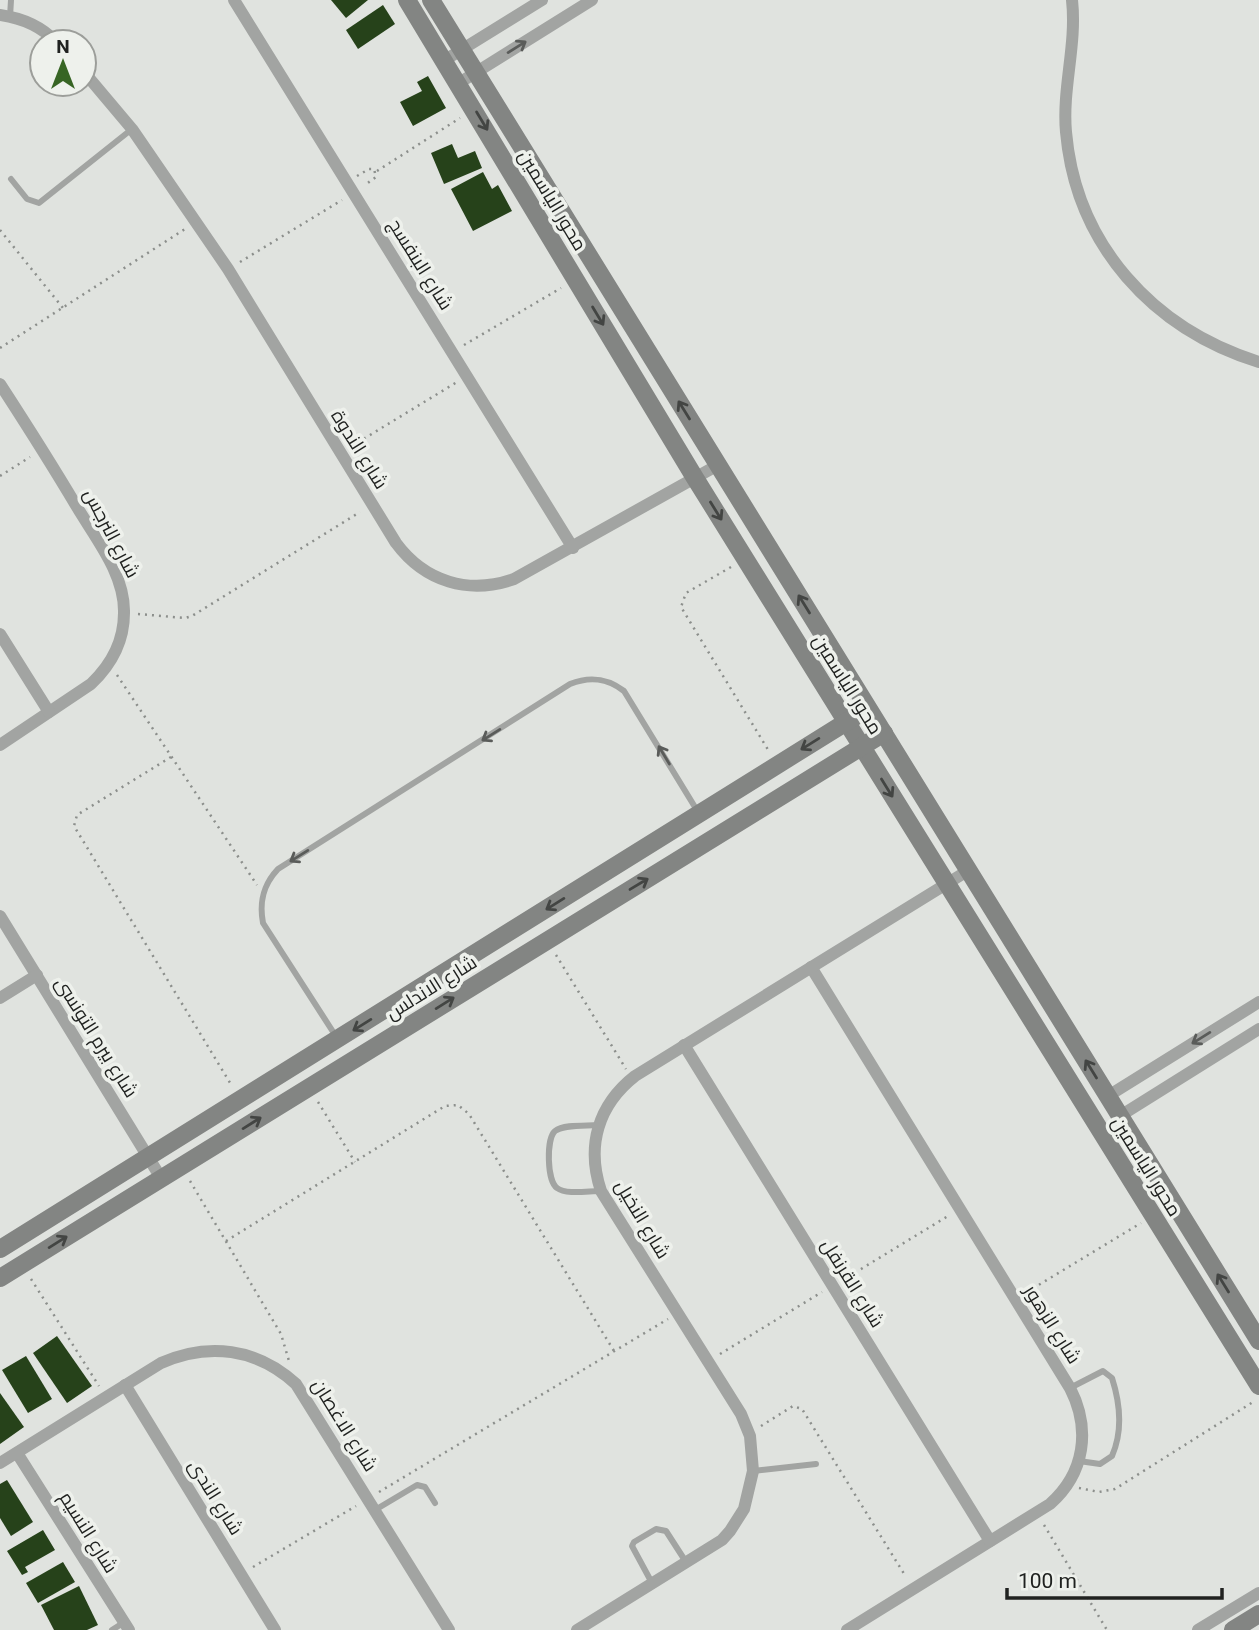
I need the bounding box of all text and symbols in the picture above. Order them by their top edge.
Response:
north arrow [28,28,98,98]
text: N [56,35,70,58]
one-way arrow [506,39,526,53]
one-way arrow [475,110,489,130]
street label: محور الياسمين [514,146,592,255]
street label: شارع البنفسج [382,214,458,315]
one-way arrow [591,306,605,326]
one-way arrow [677,401,691,421]
street label: شارع الندوة [325,405,393,494]
street label: شارع النرجس [77,485,145,583]
one-way arrow [709,500,723,520]
one-way arrow [796,595,810,615]
street label: محور الياسمين [808,630,887,738]
one-way arrow [482,728,502,742]
one-way arrow [801,737,820,752]
one-way arrow [657,745,671,765]
one-way arrow [880,777,894,797]
one-way arrow [289,849,309,863]
one-way arrow [629,877,649,891]
one-way arrow [546,896,565,911]
street label: شارع الاندلس [381,950,482,1026]
street label: شارع بيرم التونسى [49,973,143,1103]
one-way arrow [435,996,455,1010]
one-way arrow [353,1017,372,1032]
one-way arrow [1192,1030,1211,1045]
one-way arrow [1084,1059,1098,1079]
street label: محور الياسمين [1107,1112,1186,1220]
one-way arrow [241,1115,261,1129]
street label: شارع النخيل [608,1176,675,1264]
one-way arrow [48,1234,67,1249]
street label: شارع القرنفل [815,1235,889,1333]
one-way arrow [1216,1274,1231,1293]
street label: شارع الزهور [1017,1280,1086,1369]
street label: شارع الاغصان [305,1375,382,1477]
street label: شارع الندى [182,1455,248,1540]
street label: شارع النسيم [53,1487,123,1578]
scale bar [1007,1556,1222,1600]
text: 100 m [1018,1569,1077,1593]

